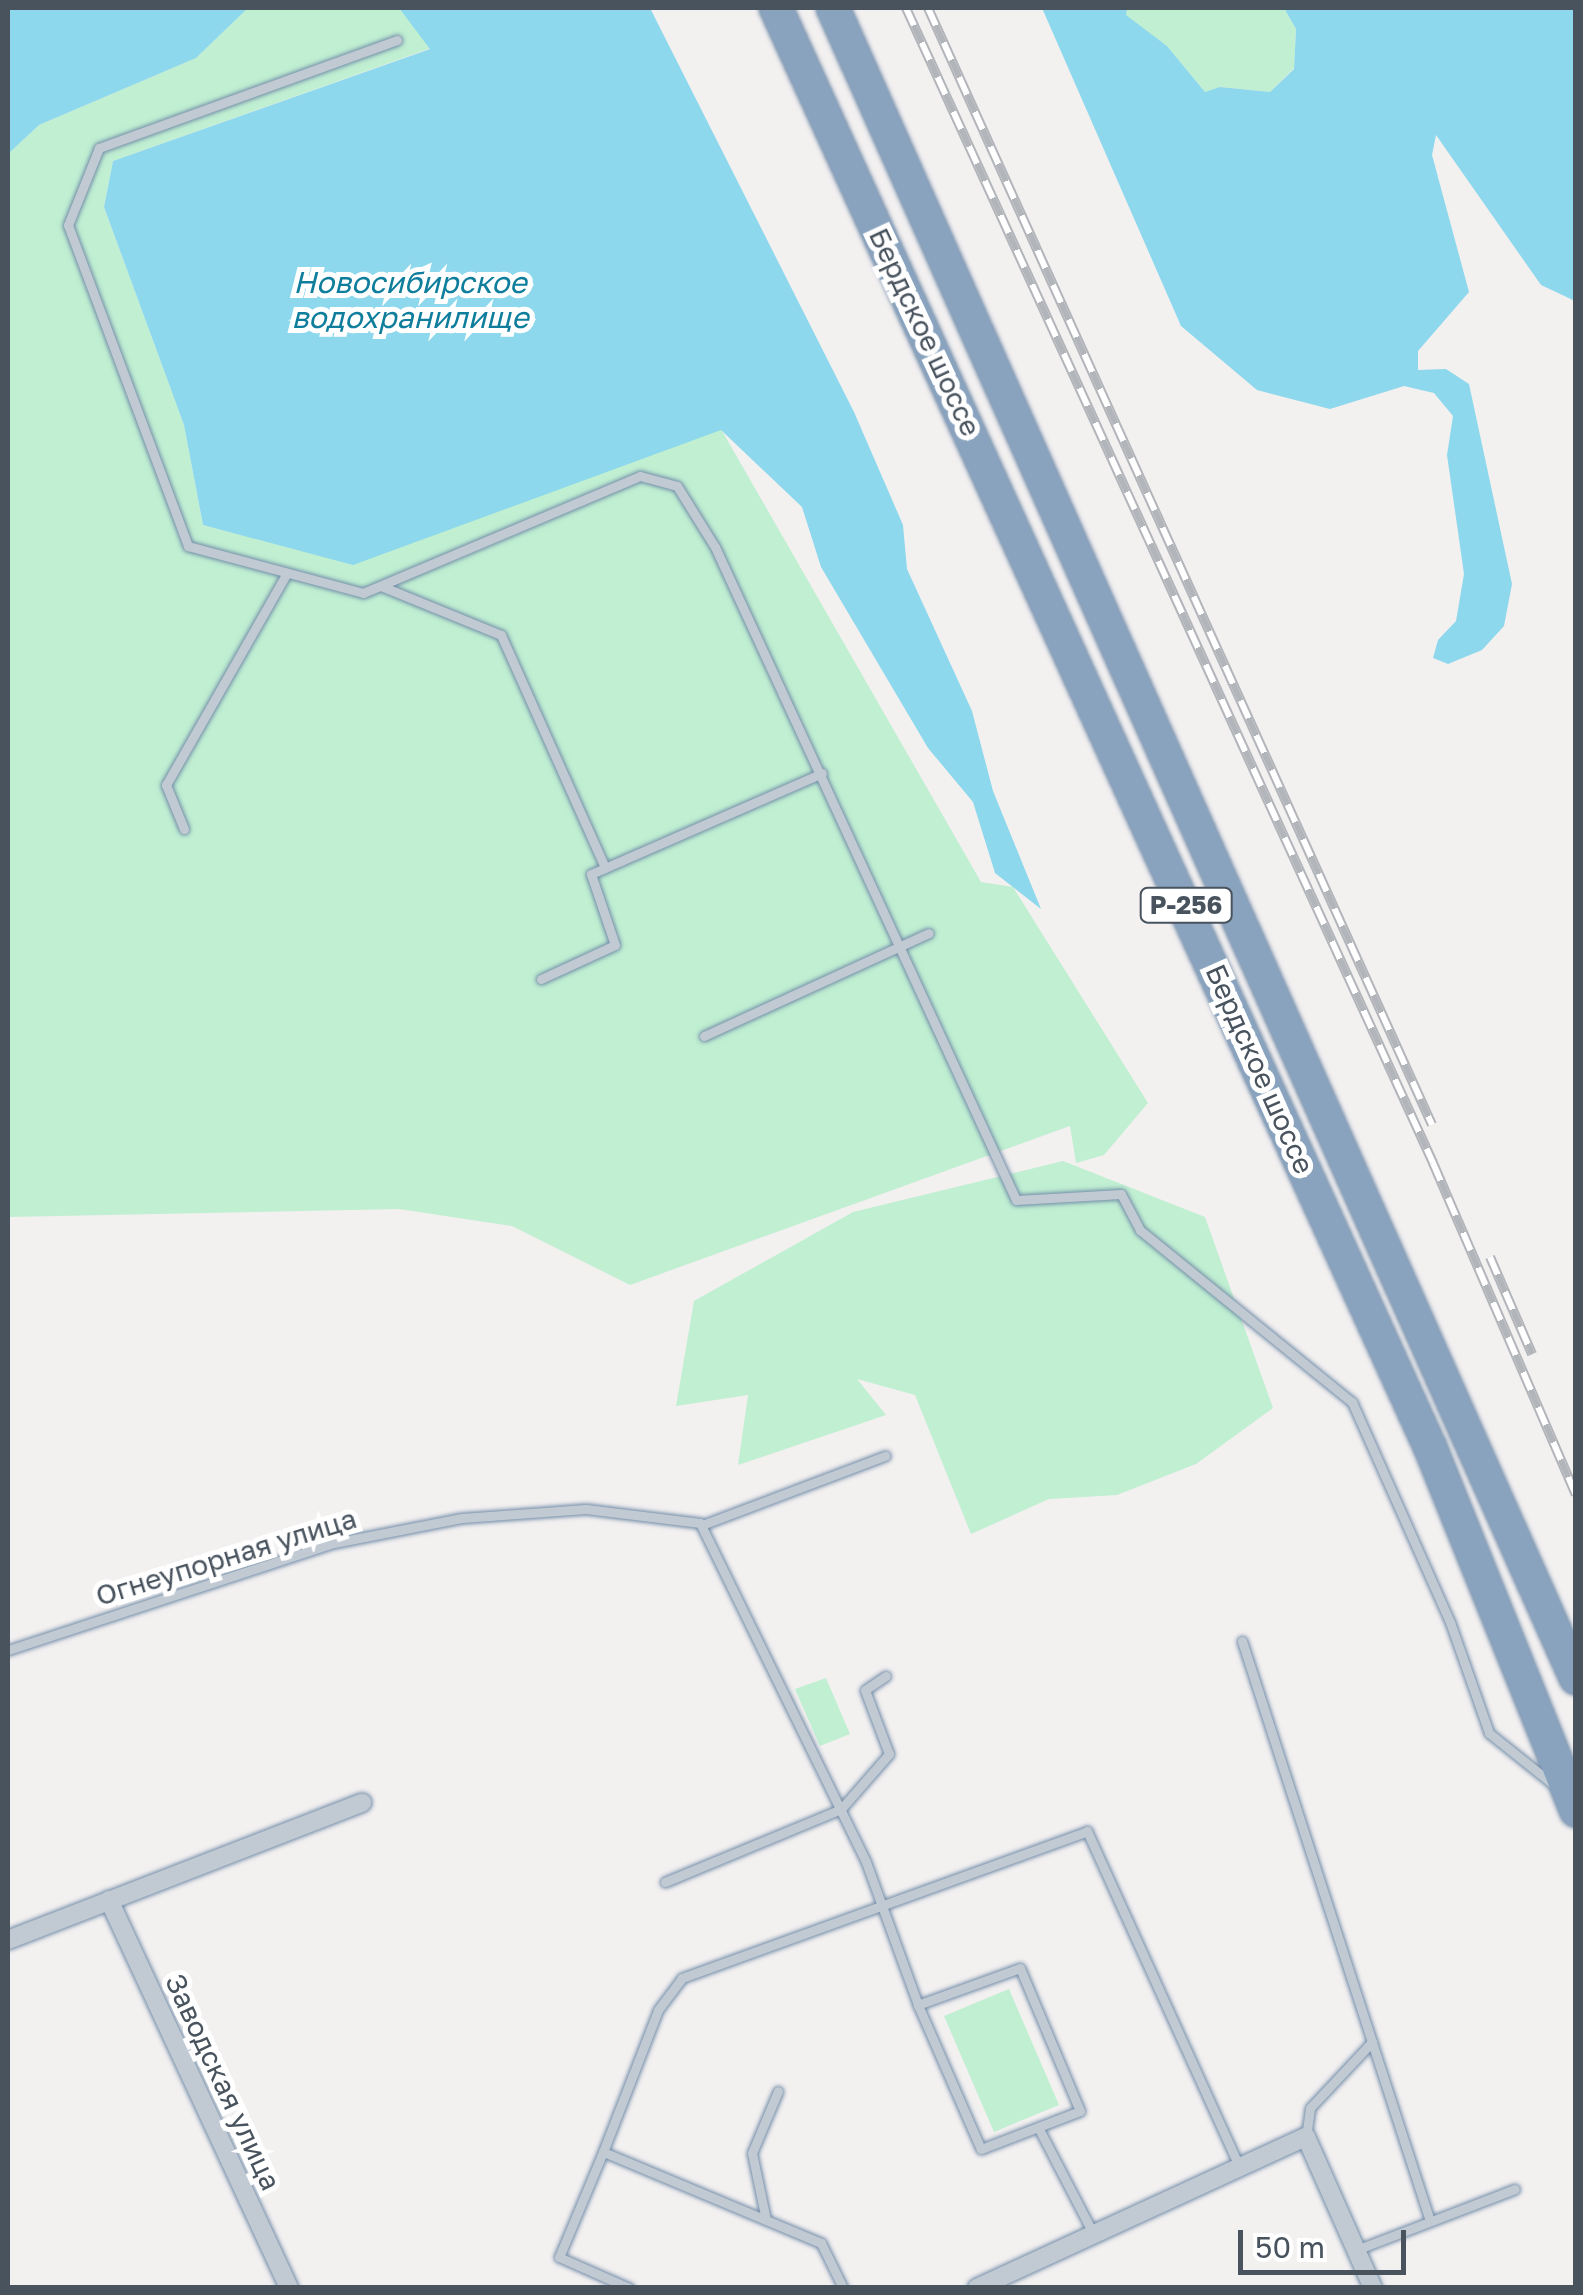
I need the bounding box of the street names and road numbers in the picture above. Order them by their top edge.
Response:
street label: Бердское шоссе [862,223,988,441]
road number: Р-256 [1138,885,1234,925]
street label: Бердское шоссе [1199,959,1321,1179]
street label: Огнеупорная улица [92,1501,360,1613]
street label: Заводская улица [158,1968,288,2196]

